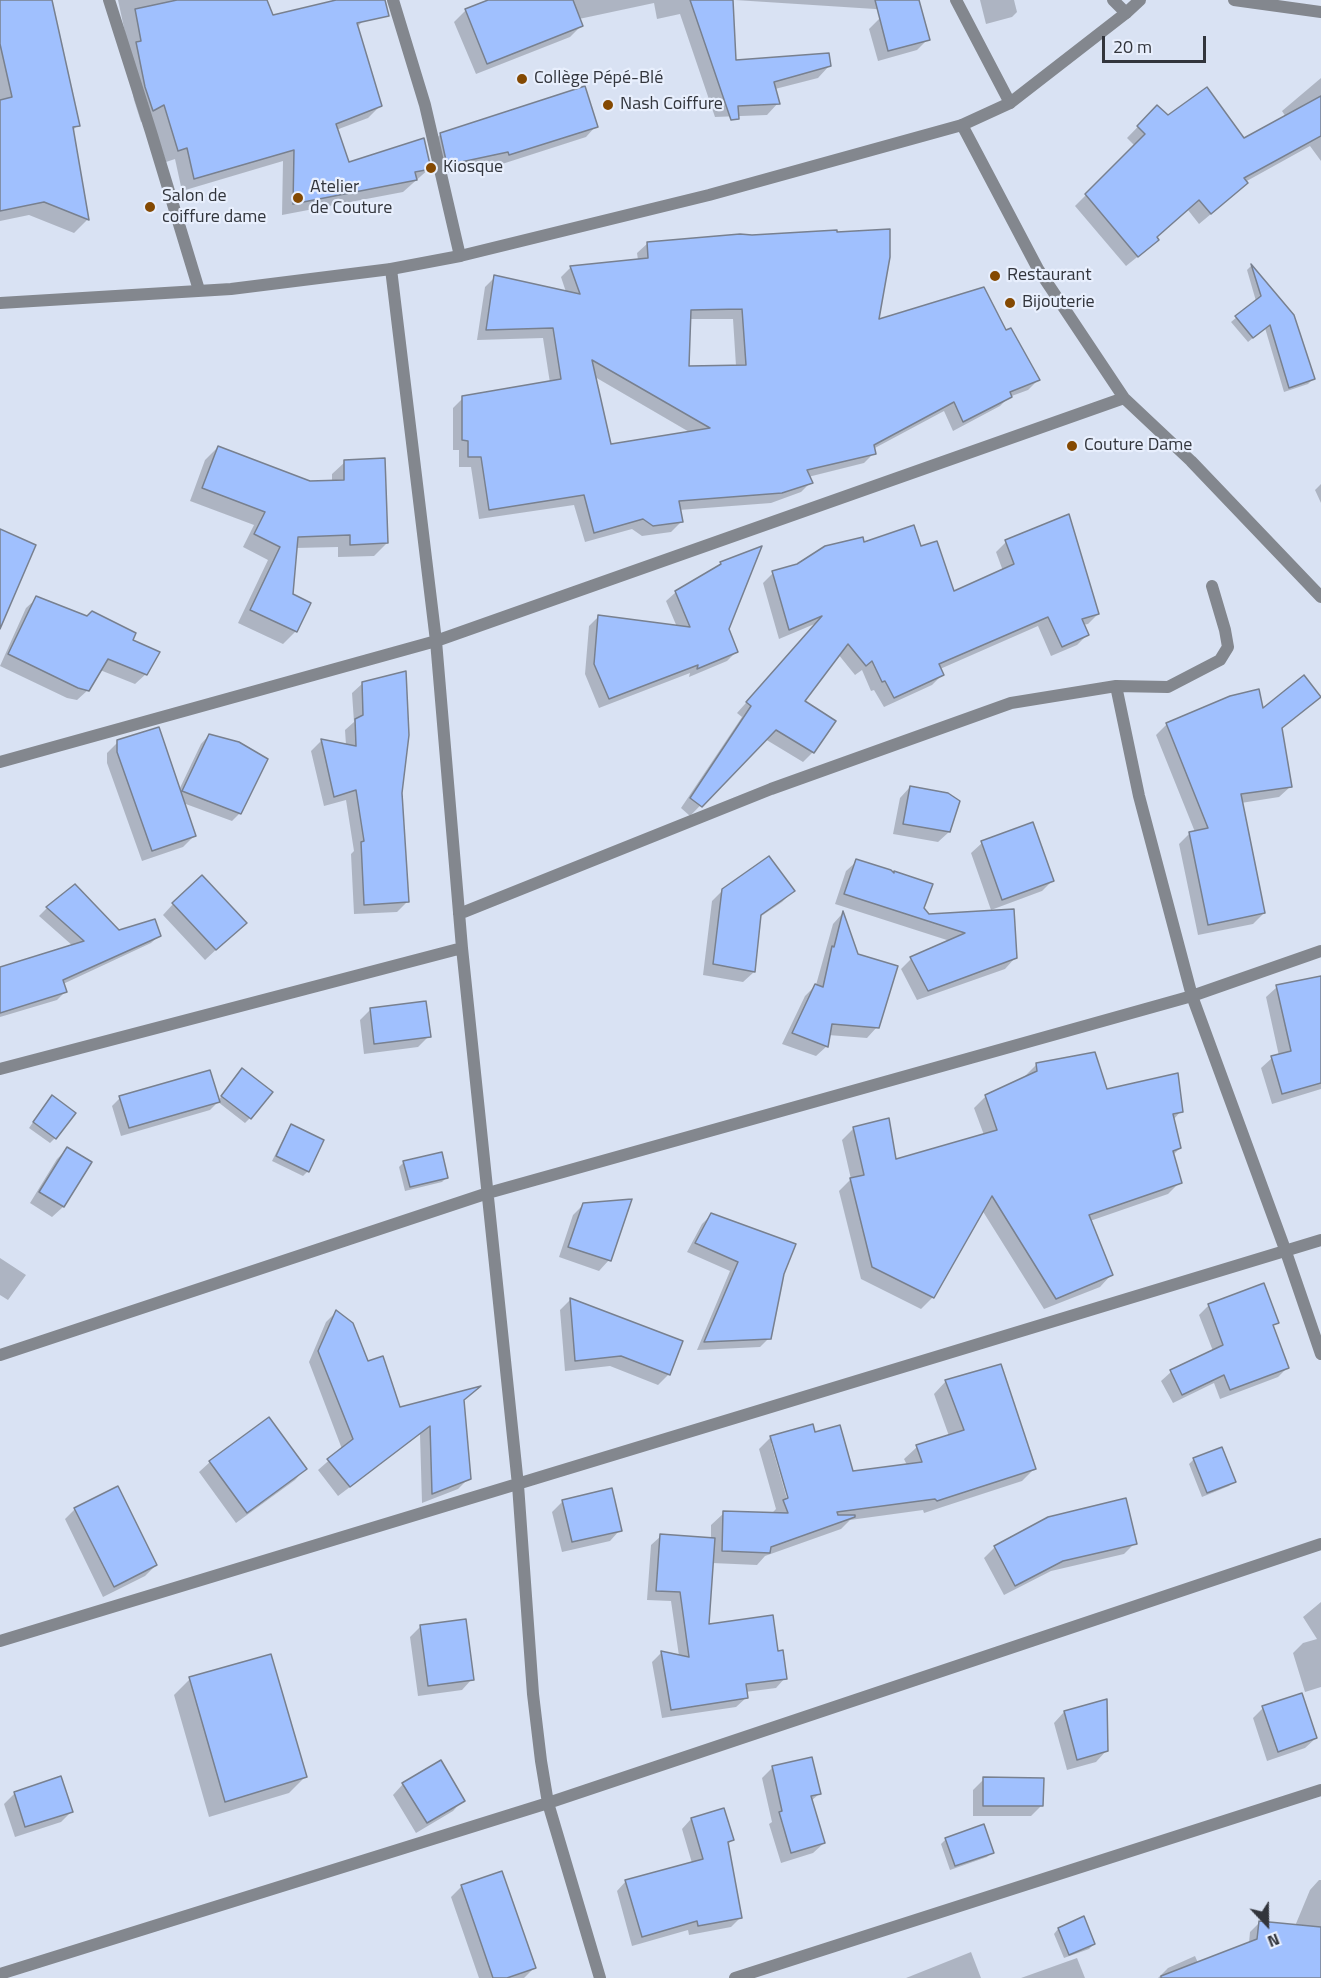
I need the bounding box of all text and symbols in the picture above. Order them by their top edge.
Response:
scale bar [1105,24,1208,62]
text: 20 m [1113,33,1152,60]
place label: Collège Pépé-Blé [534,68,663,90]
marker: Collège Pépé-Blé [515,72,529,86]
place label: Nash Coiffure [620,94,723,116]
marker: Nash Coiffure [601,98,615,112]
place label: Kiosque [443,157,503,179]
marker: Kiosque [424,161,438,175]
place label: Atelier de Couture [310,177,392,219]
place label: Salon de coiffure dame [162,186,266,228]
marker: Atelier de Couture [291,191,305,205]
marker: Salon de coiffure dame [143,200,157,214]
place label: Restaurant [1007,265,1091,287]
marker: Restaurant [988,269,1002,283]
place label: Bijouterie [1022,292,1095,314]
marker: Bijouterie [1003,296,1017,310]
place label: Couture Dame [1084,435,1192,457]
marker: Couture Dame [1065,439,1079,453]
north arrow [1237,1894,1297,1954]
text: N [1264,1927,1283,1954]

